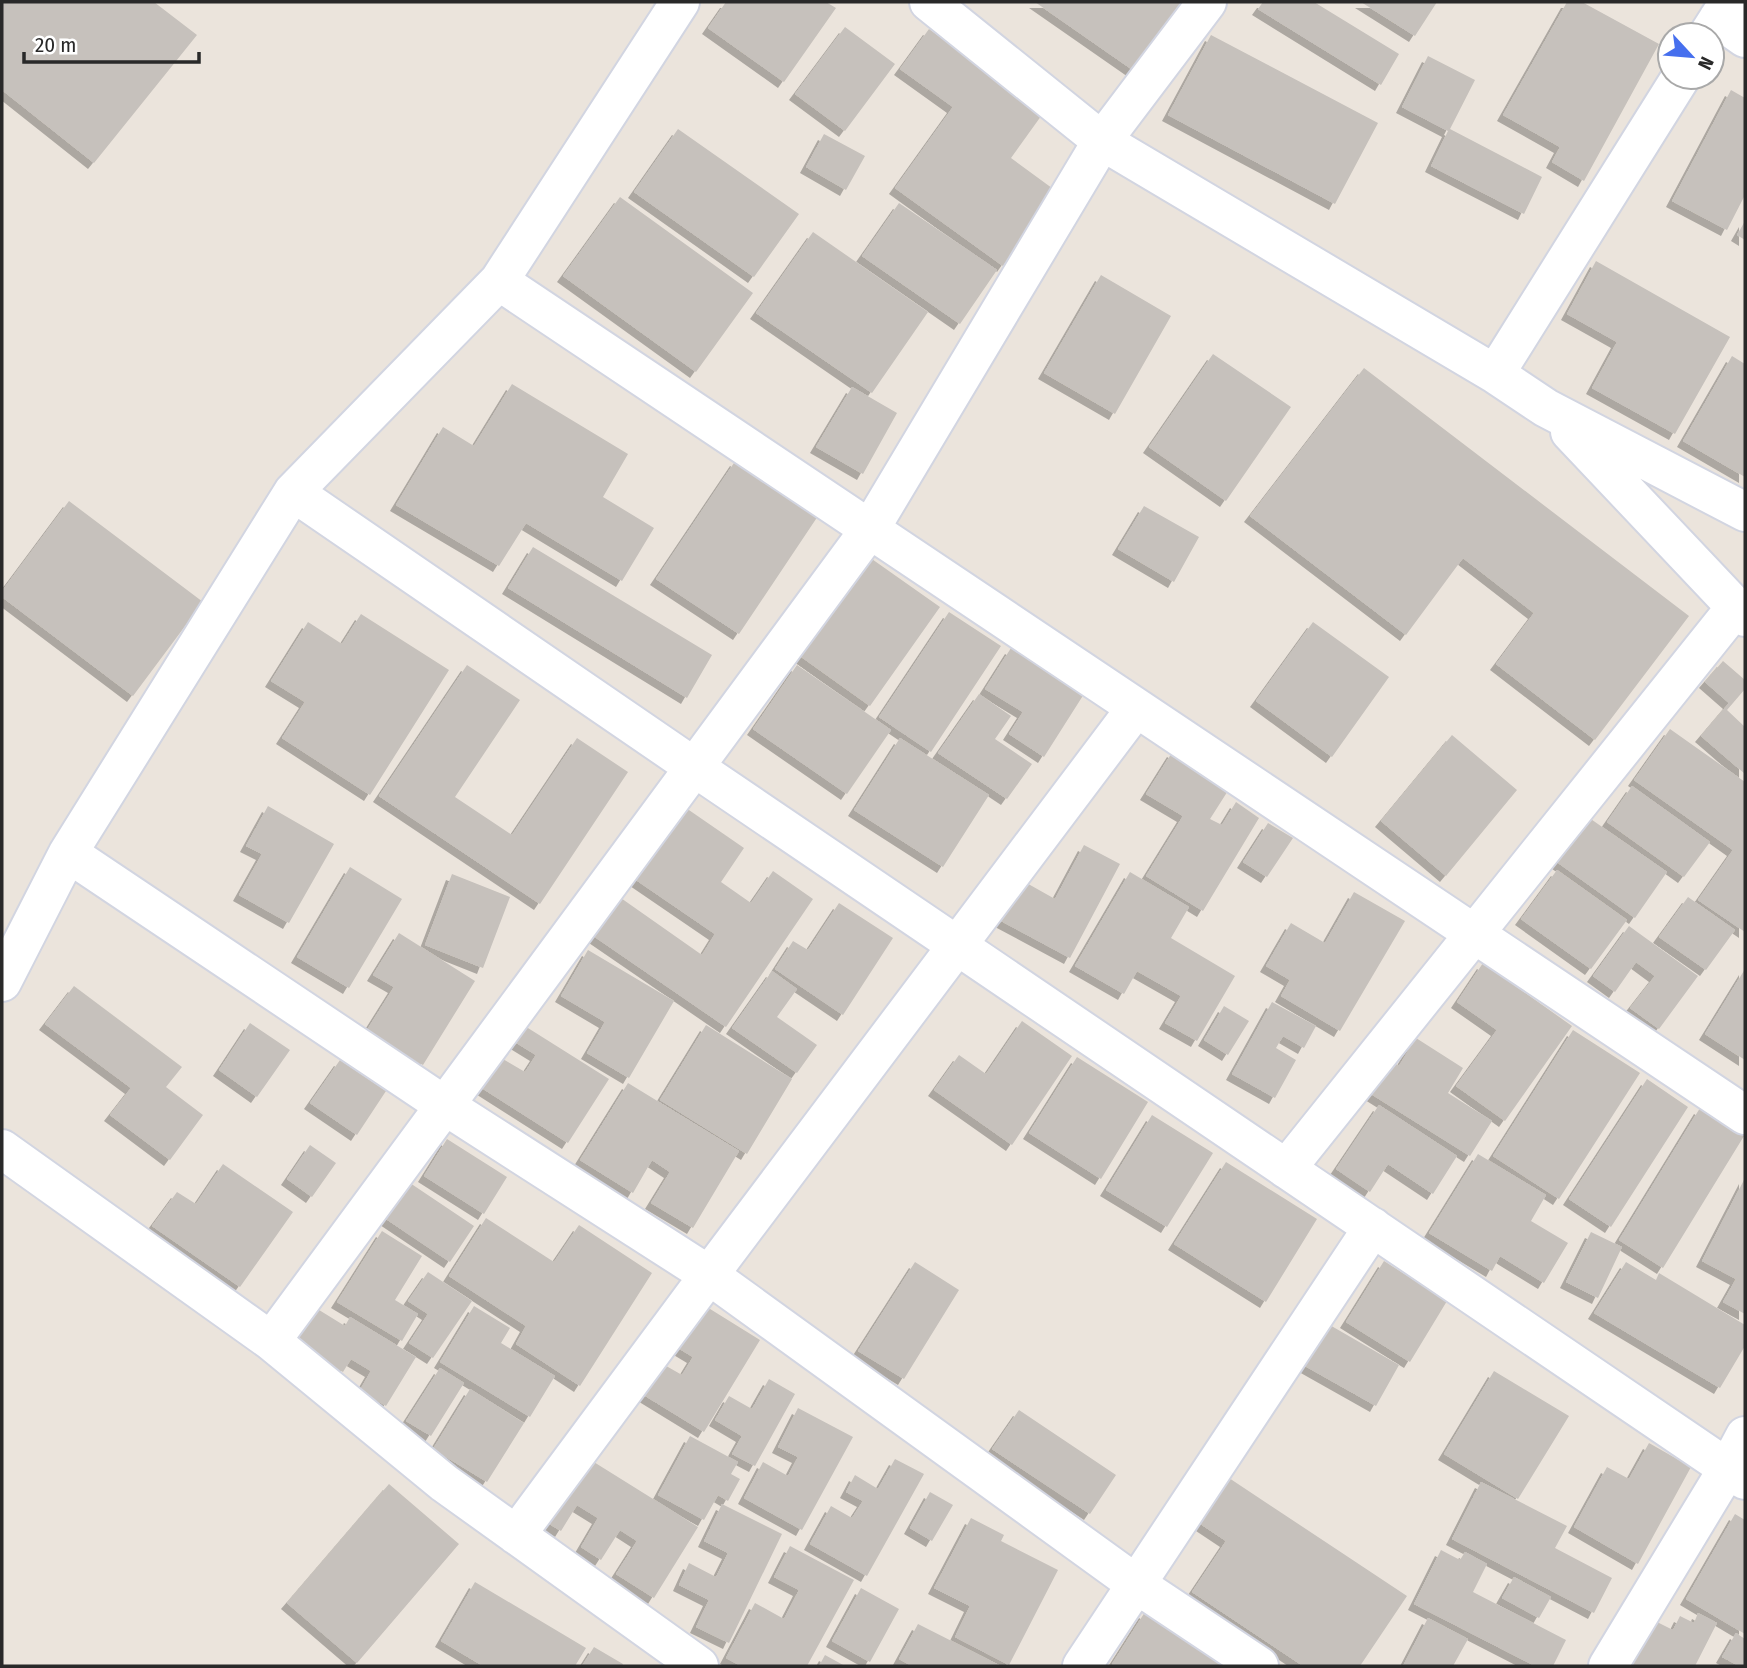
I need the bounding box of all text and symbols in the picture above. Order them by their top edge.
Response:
scale bar [24,21,200,65]
north arrow [1656,21,1726,91]
text: 20 m [35,32,76,58]
text: N [1693,53,1719,73]

